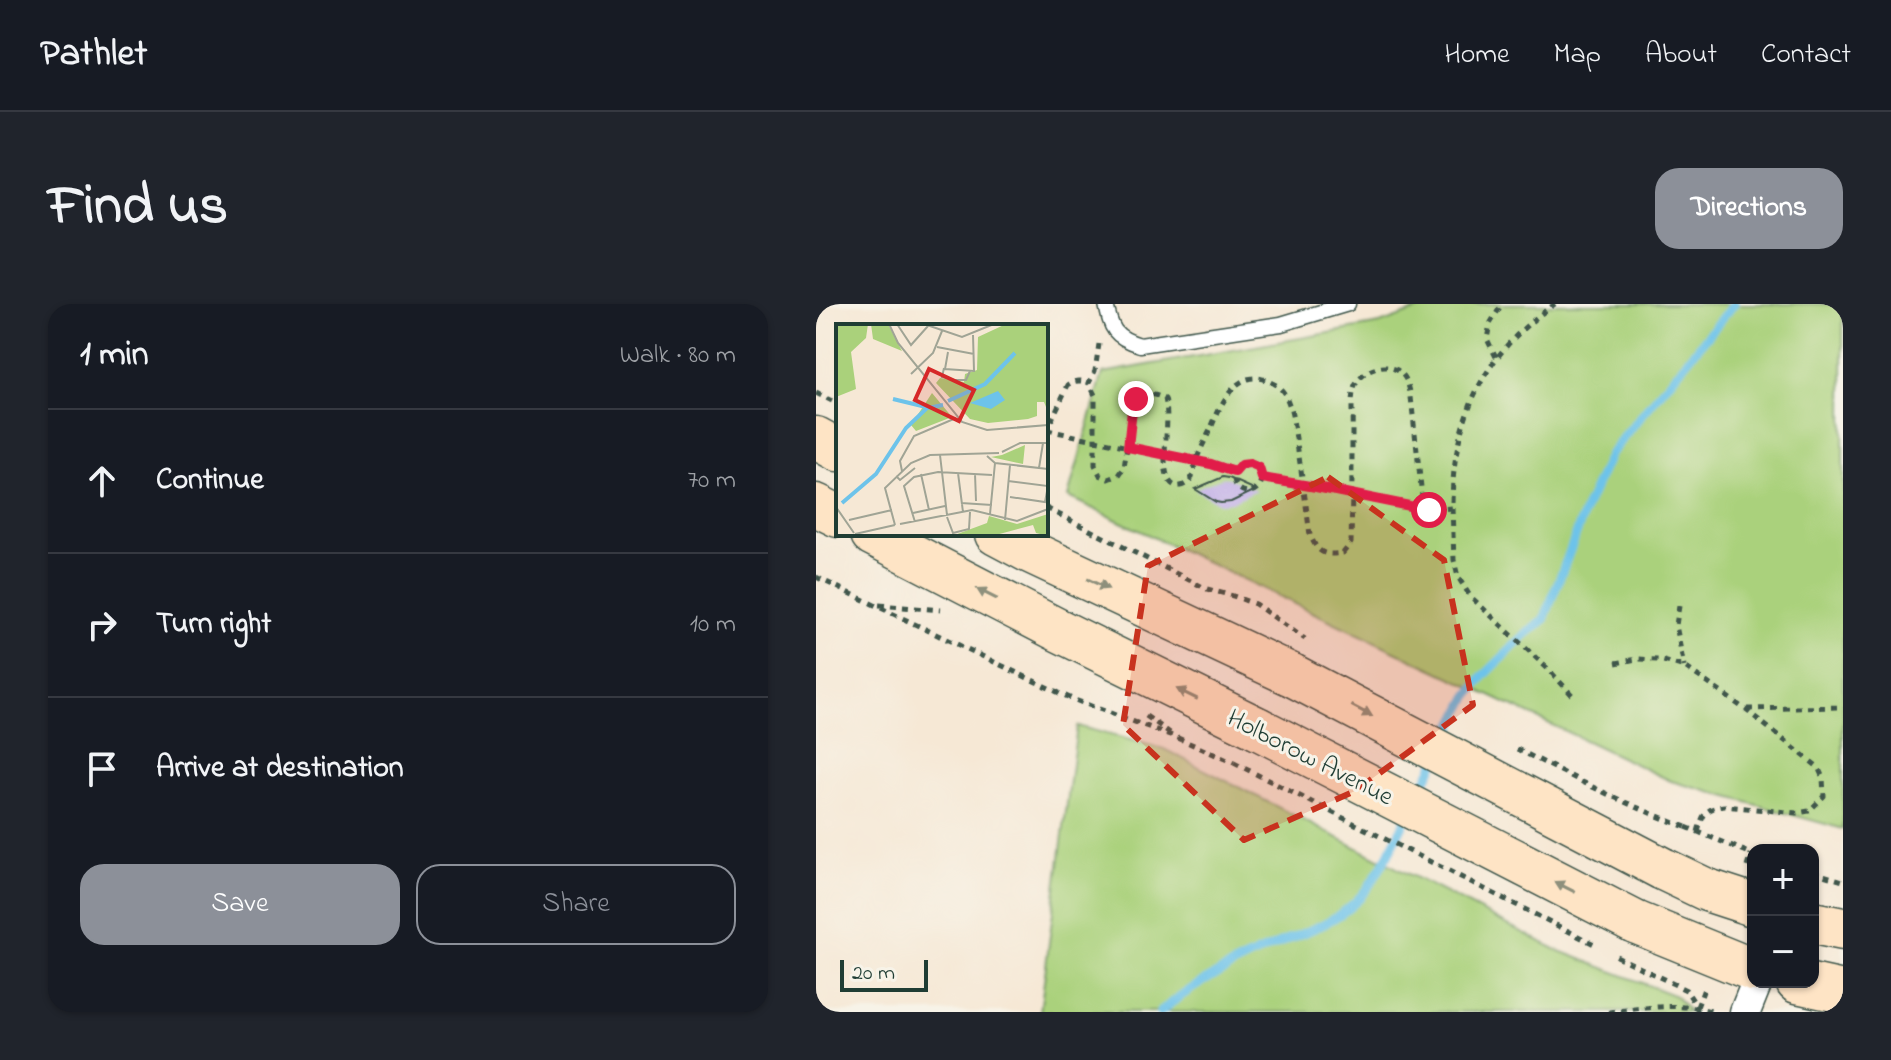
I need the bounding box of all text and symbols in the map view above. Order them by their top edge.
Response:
text: Pathlet [40,27,147,83]
text: Home [1444,35,1510,76]
text: Map [1554,35,1601,76]
text: About [1645,35,1717,76]
text: Contact [1761,35,1851,76]
text: Find us [48,168,228,249]
button: Directions [1655,168,1843,249]
inset map [836,324,1048,536]
text: 1 min [80,331,149,381]
text: Walk · 80 m [620,337,736,375]
route end [1118,381,1154,417]
icon: ahead [80,459,124,503]
text: Continue [156,459,264,503]
text: 70 m [687,462,736,500]
route start [1411,492,1447,528]
one-way arrow [1087,577,1110,591]
one-way arrow [976,587,998,601]
icon: right [80,603,124,647]
text: Turn right [156,603,271,647]
text: 10 m [690,606,736,644]
one-way arrow [1175,687,1198,700]
street label: Holborow Avenue [1220,700,1400,817]
one-way arrow [1350,704,1373,717]
icon: arrive [80,747,124,791]
text: Arrive at destination [156,747,404,791]
map controls [1747,844,1819,988]
button: + [1747,844,1819,916]
button: Save [80,864,400,945]
button: Share [416,864,736,945]
one-way arrow [1554,880,1577,893]
button: − [1747,916,1819,988]
scale bar [840,956,928,992]
text: 20 m [852,958,895,990]

